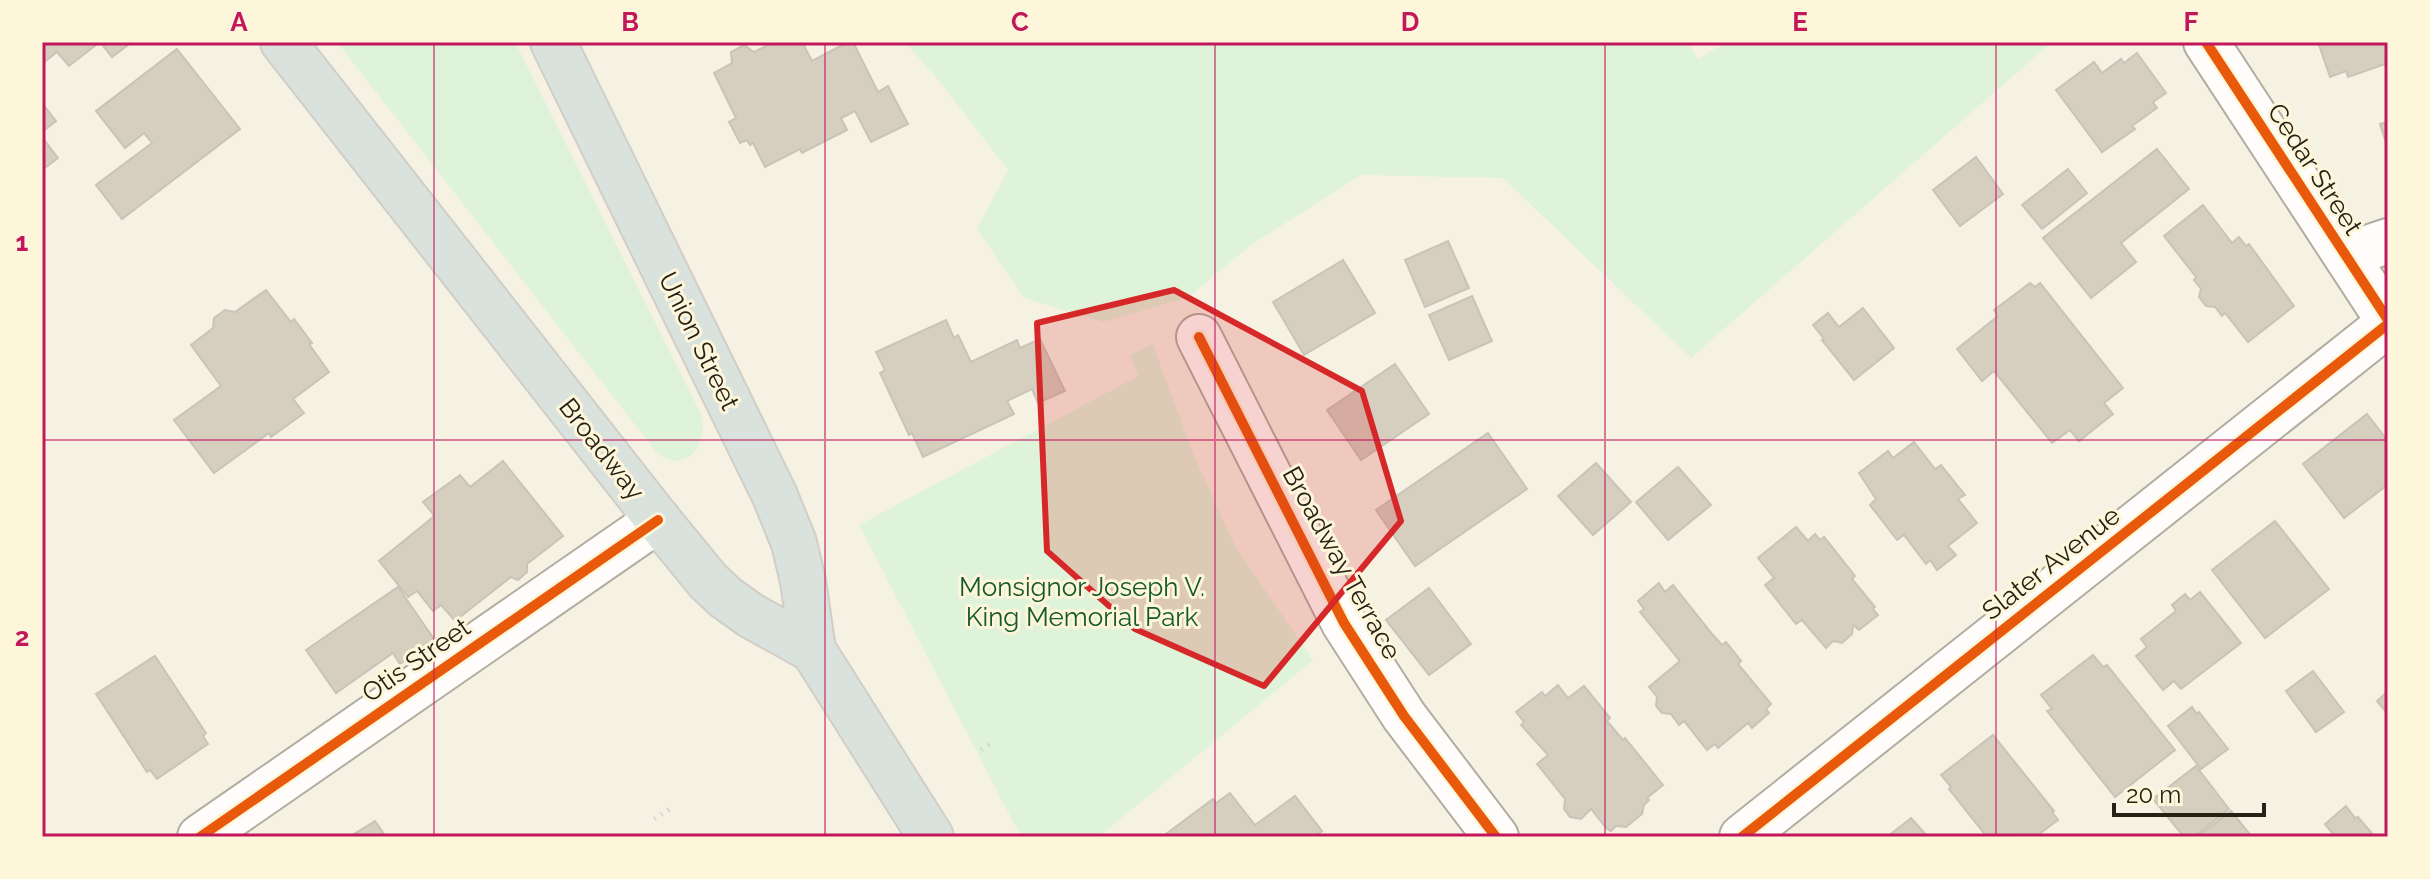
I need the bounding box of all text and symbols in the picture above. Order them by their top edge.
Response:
text: A [230,7,248,37]
text: B [621,7,639,37]
text: C [1011,7,1029,37]
text: D [1401,7,1419,37]
text: E [1792,7,1808,37]
text: F [2184,7,2199,37]
street label: Cedar Street [2261,98,2369,241]
text: 1 [16,227,29,257]
street label: Union Street [653,267,745,415]
street label: Broadway [553,392,651,506]
street label: Broadway Terrace [1277,461,1407,665]
street label: Slater Avenue [1976,500,2126,626]
park label: Monsignor Joseph V. King Memorial Park [959,572,1205,632]
street label: Otis Street [356,612,476,708]
text: 2 [15,622,29,652]
scale bar [2114,767,2264,817]
text: 20 m [2126,780,2181,809]

